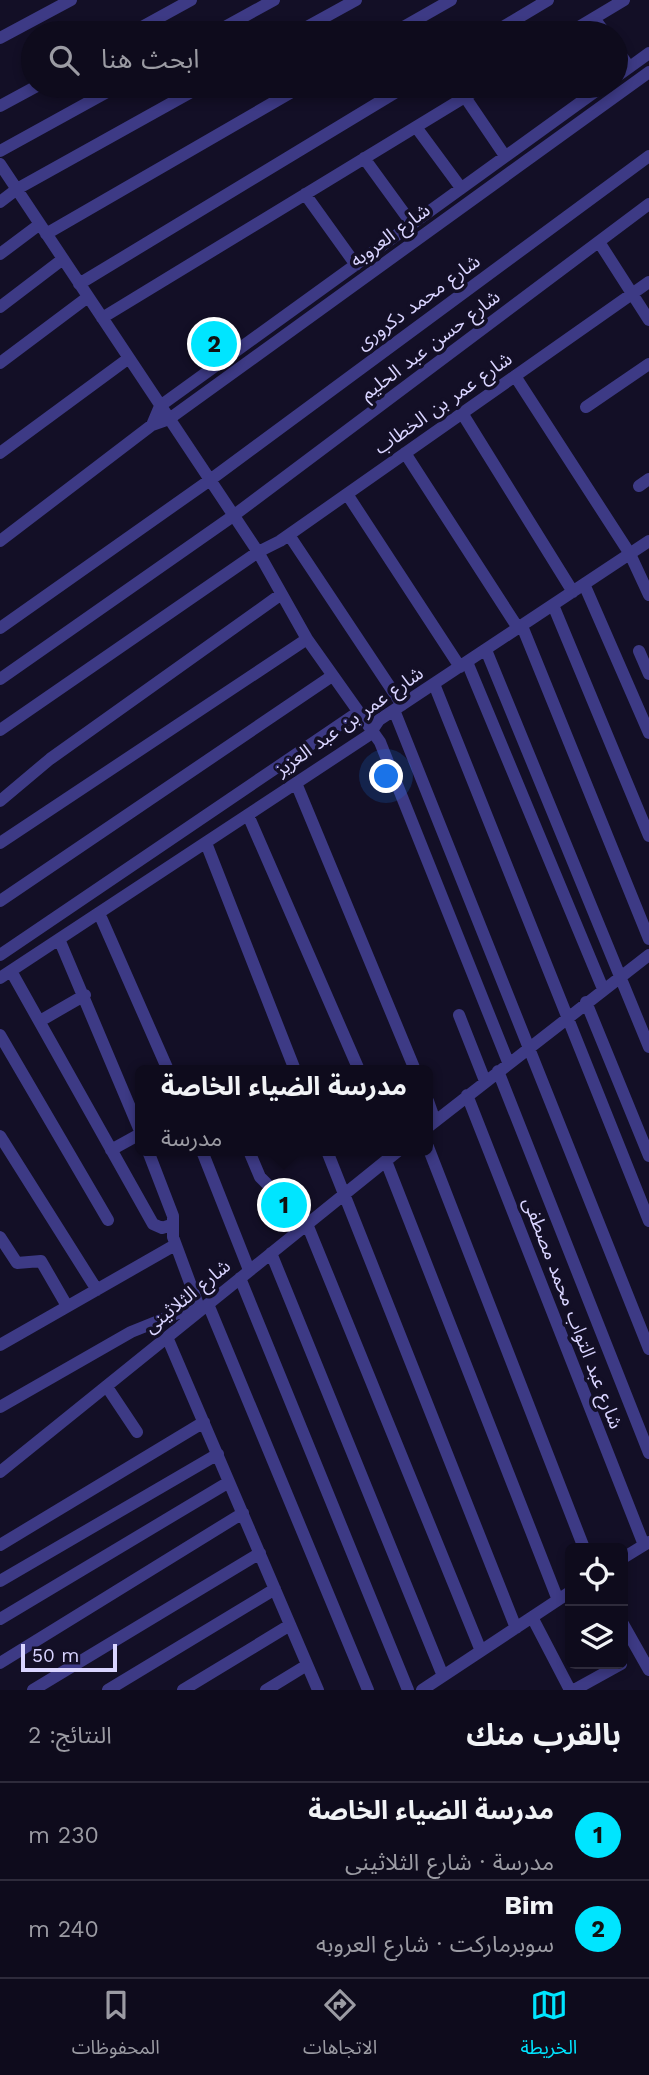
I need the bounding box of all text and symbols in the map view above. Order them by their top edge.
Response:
search box [21,21,628,98]
icon: search [45,41,83,79]
text: ابحث هنا [101,44,199,74]
street label: شارع العروبه [346,198,436,273]
street label: شارع محمد دكرورى [352,249,486,356]
street label: شارع حسن عبد الحليم [356,285,506,407]
pin: 2 [191,318,237,370]
street label: شارع عمر بن الخطاب [370,347,517,461]
street label: شارع عمر بن عبد العزيز [270,661,429,783]
your location [369,759,403,793]
popup [135,1065,433,1156]
text: مدرسة الضياء الخاصة [161,1071,407,1101]
text: مدرسة [161,1125,222,1152]
pin: 1 [261,1179,307,1231]
street label: شارع عبد التواب محمد مصطفى [516,1194,628,1433]
street label: شارع الثلاثينى [139,1254,236,1339]
map controls [565,1543,628,1669]
button: locate [565,1543,628,1606]
button: layers [565,1606,628,1669]
scale bar [21,1641,117,1673]
text: 50 m [32,1644,79,1667]
text: بالقرب منك [466,1717,621,1752]
text: النتائج: 2 [28,1722,112,1749]
text: مدرسة الضياء الخاصة [308,1795,554,1825]
text: 230 m [28,1822,99,1849]
text: 1 [593,1822,603,1849]
text: مدرسة · شارع الثلاثينى [345,1849,554,1876]
text: Bim [504,1890,554,1920]
text: 240 m [28,1916,99,1943]
text: 2 [591,1916,605,1943]
text: سوبرماركت · شارع العروبه [316,1931,554,1958]
tab: المحفوظات [72,1986,160,2068]
tab: الاتجاهات [303,1986,377,2068]
tab: الخريطة [520,1986,577,2068]

